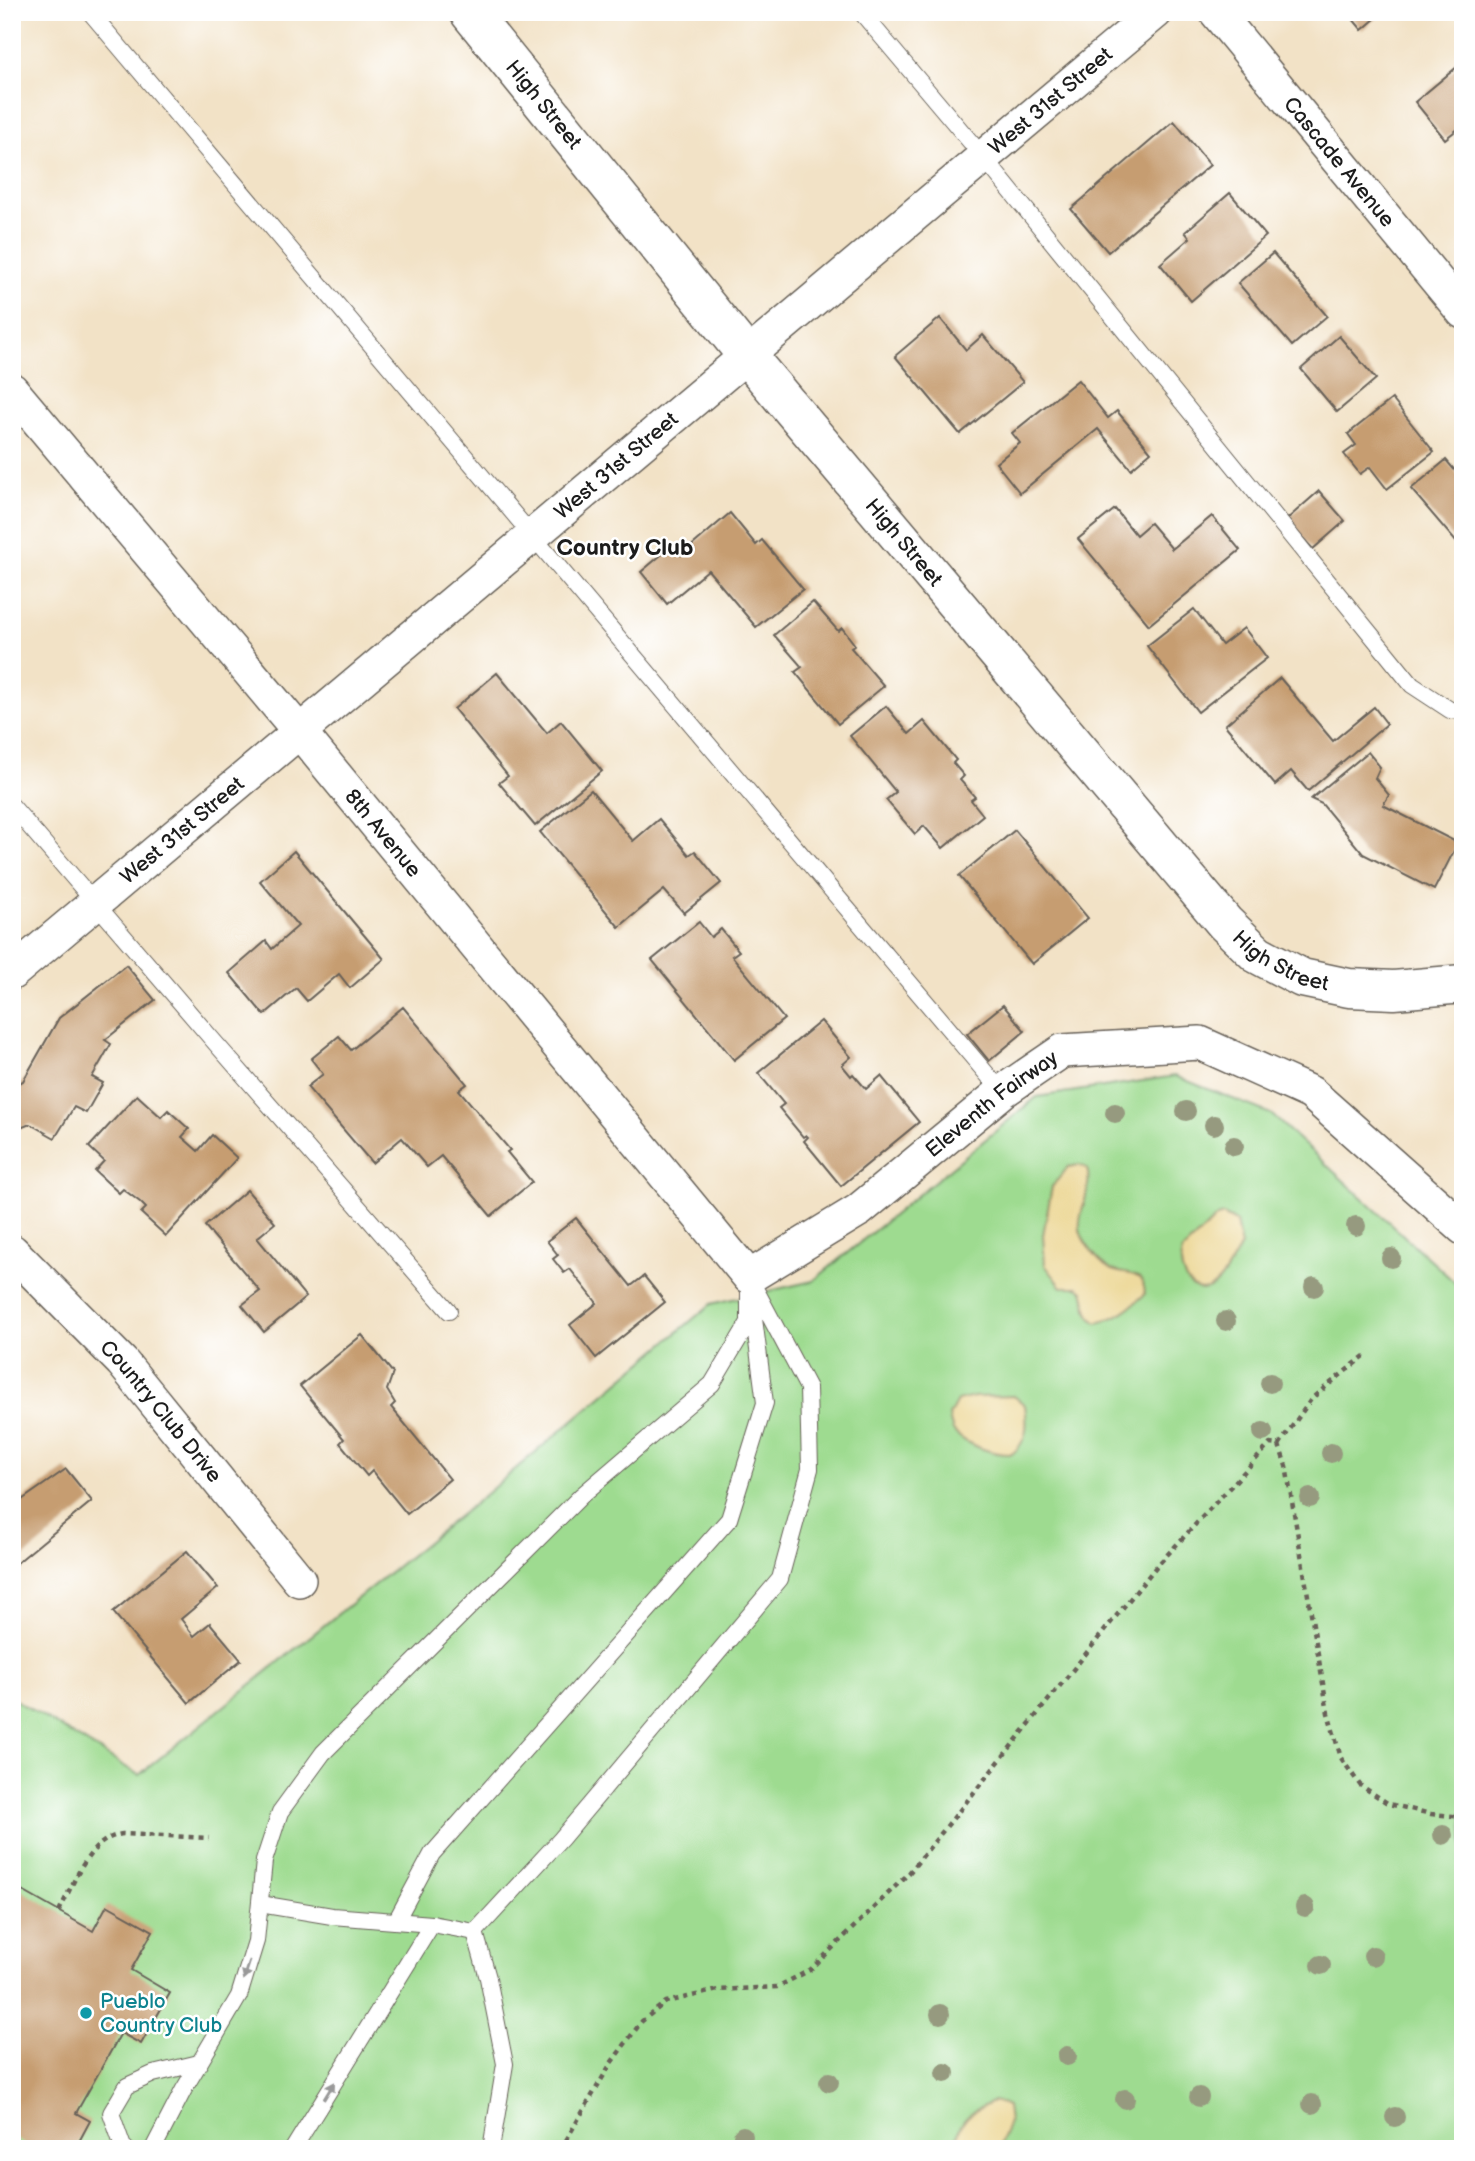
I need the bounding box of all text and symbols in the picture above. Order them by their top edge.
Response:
street label: West 31st Street [984,42,1118,160]
street label: High Street [500,55,587,155]
street label: Cascade Avenue [1278,92,1400,232]
street label: West 31st Street [550,406,684,525]
street label: High Street [860,494,948,592]
district label: Country Club [556,534,694,562]
street label: West 31st Street [115,771,250,890]
street label: 8th Avenue [339,784,426,882]
street label: High Street [1227,925,1331,996]
street label: Eleventh Fairway [921,1045,1063,1163]
street label: Country Club Drive [94,1335,227,1488]
one-way arrow [241,1960,252,1981]
place label: Pueblo Country Club [100,1989,222,2038]
marker: Pueblo Country Club [78,2005,94,2021]
one-way arrow [323,2081,335,2100]

